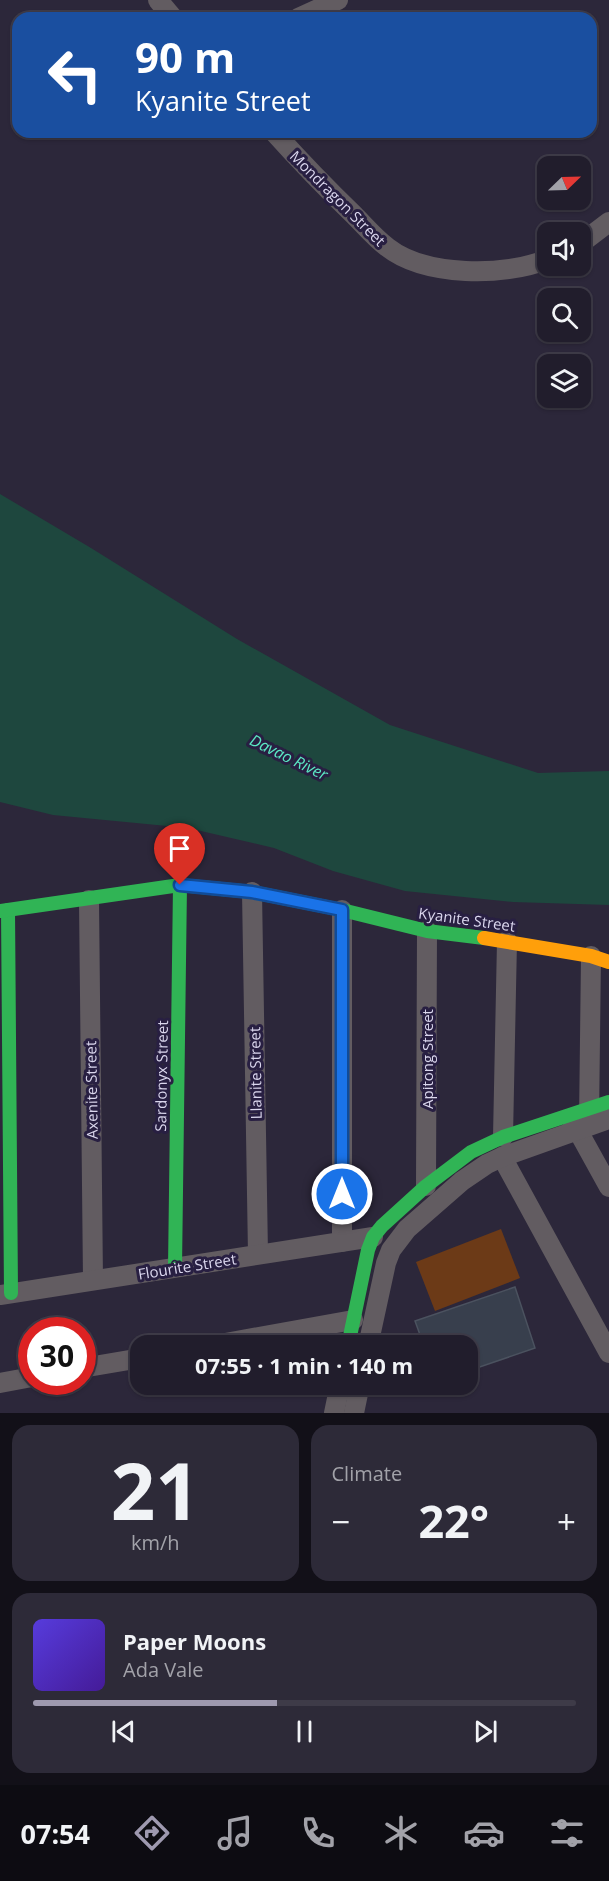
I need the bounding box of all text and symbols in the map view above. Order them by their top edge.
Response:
text: 90 m [135,28,235,85]
icon: left [36,36,114,114]
text: Kyanite Street [135,82,311,119]
street label: Mondragon Street [286,146,390,250]
north arrow [537,156,591,210]
map controls [537,156,591,408]
button: sound [537,222,591,276]
button: search [537,288,591,342]
button: layers [537,354,591,408]
water label: Davao River [246,729,332,786]
pin [154,823,205,885]
icon: arrive [163,832,196,865]
street label: Kyanite Street [417,902,517,936]
street label: Apitong Street [417,1009,437,1109]
street label: Sardonyx Street [150,1020,172,1132]
street label: Llanite Street [244,1027,266,1119]
street label: Axenite Street [80,1041,102,1139]
position arrow [310,1162,374,1226]
street label: Flourite Street [136,1248,238,1284]
speed limit sign: 30 [18,1317,96,1395]
text: 07:55 · 1 min · 140 m [195,1350,413,1380]
text: 21 [111,1437,200,1543]
text: Climate [332,1460,402,1487]
text: 22° [418,1490,489,1551]
text: − [332,1499,350,1544]
text: + [557,1499,576,1544]
text: km/h [131,1529,180,1556]
text: Paper Moons [123,1626,266,1656]
text: Ada Vale [123,1656,204,1683]
icon: previous [107,1715,140,1748]
icon: pause [288,1715,321,1748]
icon: next [469,1715,502,1748]
icon: directions [131,1812,173,1854]
icon: music [214,1812,256,1854]
icon: phone [297,1812,339,1854]
icon: climate [380,1812,422,1854]
icon: car [463,1812,505,1854]
icon: filters [546,1812,588,1854]
text: 07:54 [21,1815,90,1852]

